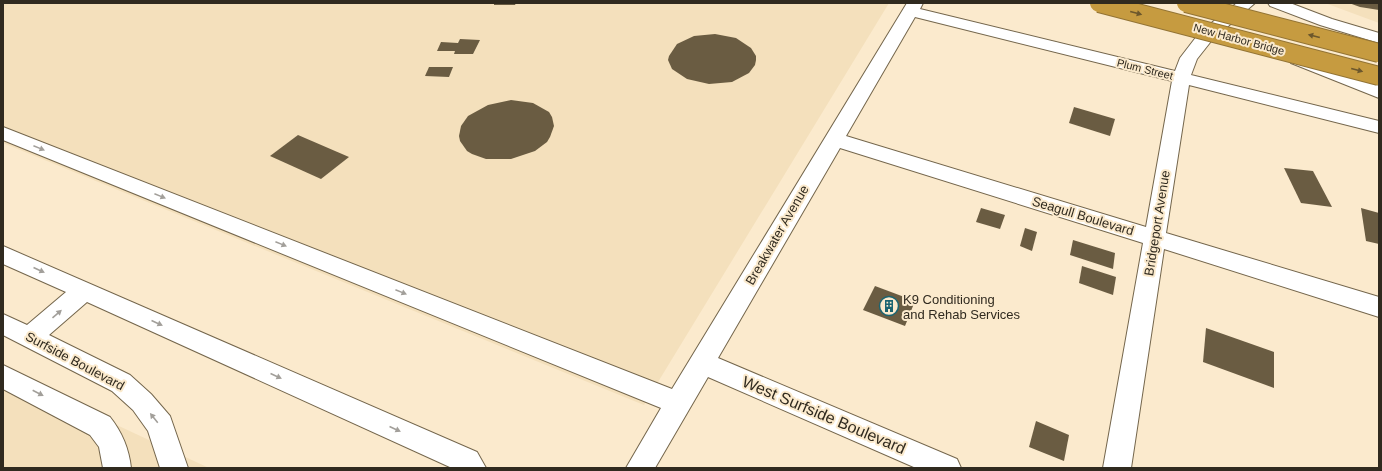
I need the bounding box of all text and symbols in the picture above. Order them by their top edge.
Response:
one-way arrow [1131,10,1143,16]
street label: New Harbor Bridge [1192,21,1286,57]
one-way arrow [1308,33,1320,39]
street label: Plum Street [1116,56,1174,82]
one-way arrow [1351,67,1363,73]
one-way arrow [34,145,46,151]
street label: Bridgeport Avenue [1141,169,1173,277]
street label: Breakwater Avenue [742,183,812,287]
one-way arrow [154,193,165,199]
street label: Seagull Boulevard [1030,193,1136,239]
one-way arrow [275,242,287,248]
one-way arrow [33,267,44,273]
one-way arrow [396,290,408,296]
place label: K9 Conditioning and Rehab Services [903,292,1021,322]
building icon: K9 Conditioning and Rehab Services [878,295,900,317]
one-way arrow [52,309,62,318]
one-way arrow [152,320,163,326]
street label: Surfside Boulevard [23,329,127,393]
one-way arrow [270,373,282,379]
street label: West Surfside Boulevard [740,373,908,457]
one-way arrow [32,390,43,397]
one-way arrow [150,412,158,423]
one-way arrow [389,426,400,432]

